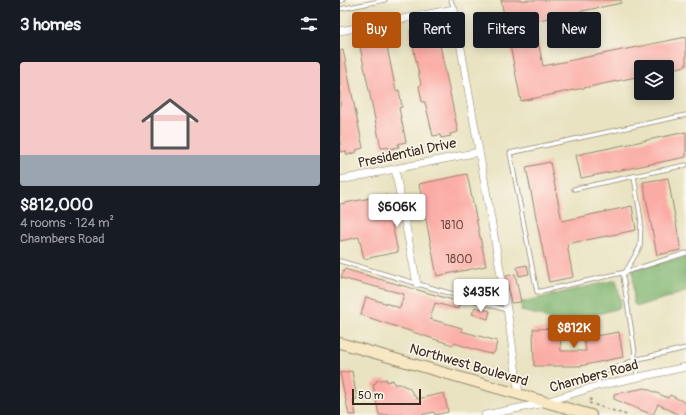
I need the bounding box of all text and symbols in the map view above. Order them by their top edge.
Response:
chip: Buy [352,12,401,48]
chip: Rent [409,12,465,48]
chip: Filters [473,12,539,48]
chip: New [547,12,601,48]
icon: filters [298,13,320,35]
text: 3 homes [20,14,81,35]
map controls [634,60,674,100]
button: layers [634,60,674,100]
icon: home [134,88,206,160]
street label: Presidential Drive [356,134,458,172]
text: $812,000 [20,194,93,215]
pin: $606K [369,194,425,228]
text: $606K [378,199,416,215]
text: 4 rooms · 124 m² [20,215,114,231]
house number: 1810 [440,218,464,233]
text: Chambers Road [20,231,105,247]
house number: 1800 [445,252,473,267]
pin: $435K [453,279,509,313]
text: $435K [463,284,499,300]
pin: $812K [546,315,602,349]
text: $812K [557,320,591,336]
street label: Northwest Boulevard [408,340,530,390]
street label: Chambers Road [548,356,640,396]
scale bar [352,387,421,406]
text: 50 m [358,389,384,402]

